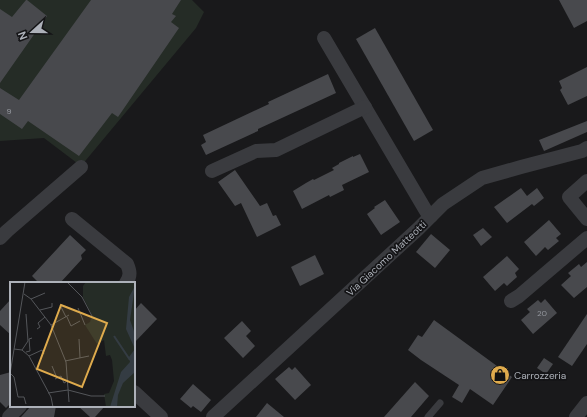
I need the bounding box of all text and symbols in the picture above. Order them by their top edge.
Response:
north arrow [12,12,52,52]
text: N [15,29,31,42]
house number: 9 [6,106,12,116]
street label: Via Giacomo Matteotti [344,218,429,299]
inset map [10,282,135,407]
house number: 20 [537,308,548,318]
shop icon: Carrozzeria [489,364,511,386]
place label: Carrozzeria [514,369,566,382]

